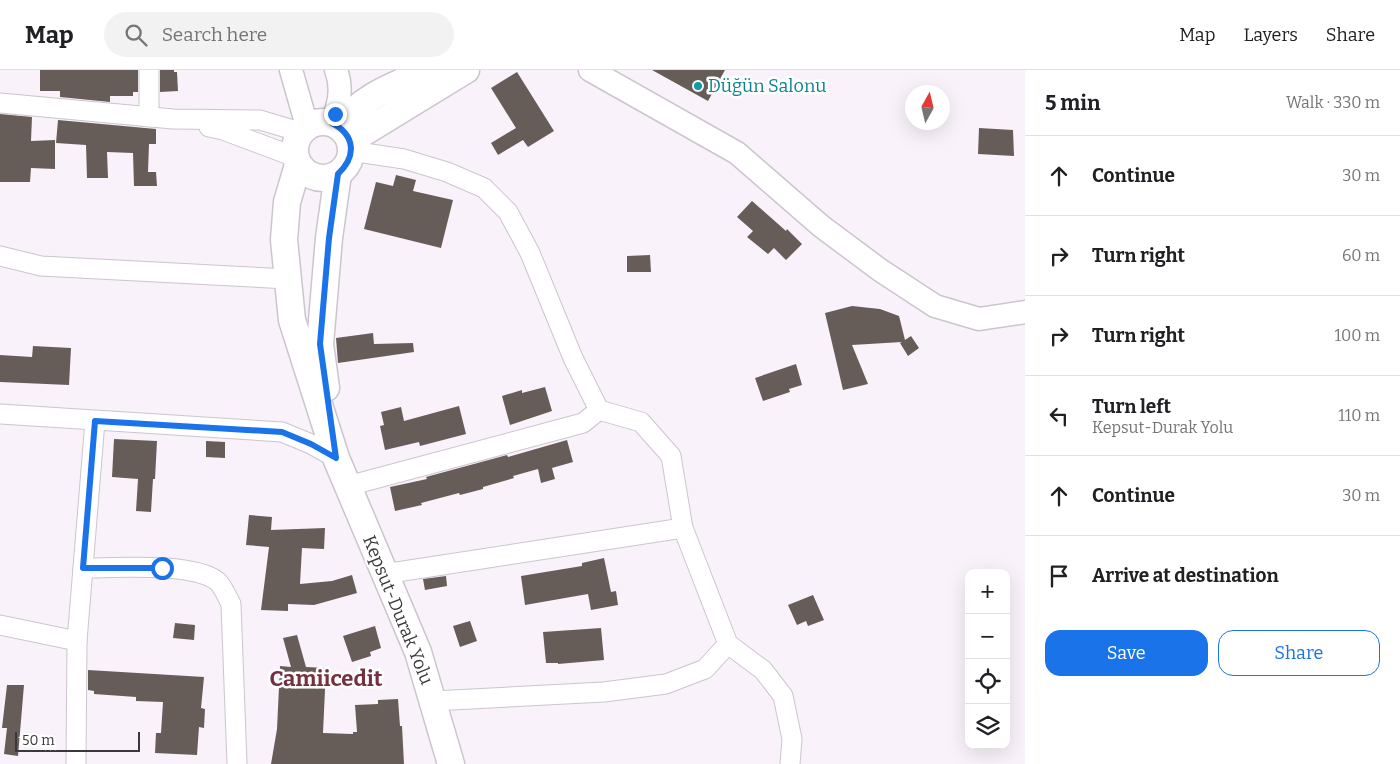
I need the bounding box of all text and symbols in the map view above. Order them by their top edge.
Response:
search box [104,12,454,57]
text: Map [25,21,74,49]
icon: search [122,21,150,49]
text: Search here [162,23,267,46]
text: Map [1179,24,1215,46]
text: Layers [1243,24,1298,46]
text: Share [1326,24,1375,46]
place label: Düğün Salonu [708,75,826,97]
marker: Düğün Salonu [692,80,704,92]
north arrow [905,85,950,130]
text: 5 min [1045,90,1101,116]
text: Walk · 330 m [1286,93,1380,112]
route end [324,103,347,126]
icon: ahead [1045,162,1073,190]
text: Continue [1092,164,1175,187]
text: 30 m [1342,166,1380,185]
icon: right [1045,242,1073,270]
text: Turn right [1092,244,1185,267]
text: 60 m [1342,246,1380,265]
icon: right [1045,322,1073,350]
text: Turn right [1092,324,1185,347]
text: 100 m [1335,326,1380,345]
text: Turn left [1092,395,1171,418]
icon: left [1045,402,1073,430]
text: 110 m [1338,406,1380,425]
text: Kepsut-Durak Yolu [1092,418,1233,437]
icon: ahead [1045,482,1073,510]
text: Continue [1092,484,1175,507]
text: 30 m [1342,486,1380,505]
street label: Kepsut-Durak Yolu [358,532,438,688]
route start [151,557,174,580]
icon: arrive [1045,562,1073,590]
text: Arrive at destination [1092,564,1279,587]
map controls [965,569,1010,749]
button: + [965,569,1010,614]
button: − [965,614,1010,659]
button: Save [1045,630,1208,676]
button: Share [1218,630,1380,676]
button: locate [965,659,1010,704]
district label: Camiicedit [270,665,383,692]
button: layers [965,704,1010,749]
scale bar [15,729,140,752]
text: 50 m [22,732,55,749]

